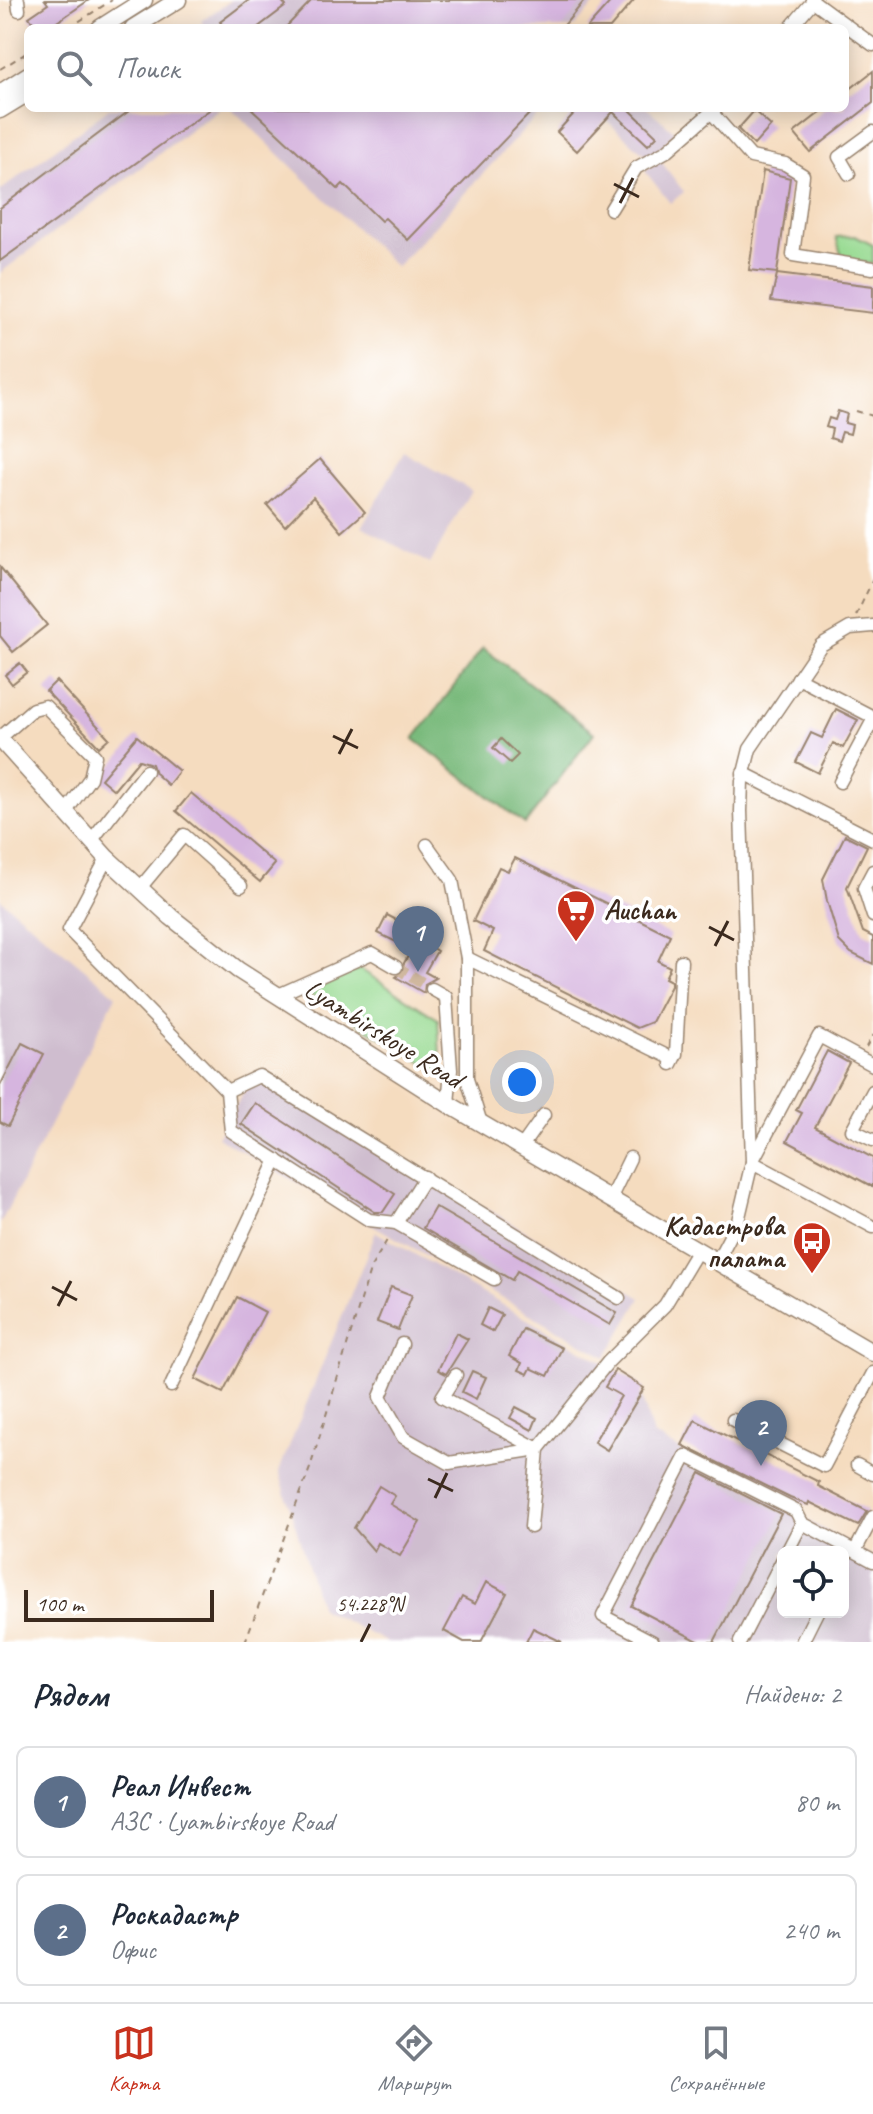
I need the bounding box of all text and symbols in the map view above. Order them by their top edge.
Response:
search box [24,24,849,112]
icon: search [52,46,96,90]
text: Поиск [116,49,179,87]
supermarket icon: Auchan [555,888,597,943]
place label: Auchan [604,892,678,927]
pin: 1 [392,906,444,972]
street label: Lyambirskoye Road [298,971,473,1098]
your location [502,1062,542,1102]
place label: Кадастрова палата [664,1208,787,1275]
bus stop icon: Кадастрова палата [791,1220,833,1275]
pin: 2 [735,1400,787,1466]
map controls [777,1546,849,1618]
button: locate [777,1546,849,1618]
scale bar [24,1586,214,1622]
text: 100 m [36,1590,83,1618]
text: 54.228°N [337,1592,406,1617]
text: Рядом [32,1673,108,1716]
text: Найдено: 2 [744,1678,841,1711]
text: Реал Инвест [110,1767,250,1805]
text: 1 [54,1786,66,1819]
text: 80 m [795,1786,839,1819]
text: АЗС · Lyambirskoye Road [110,1805,334,1838]
text: Роскадастр [110,1895,238,1933]
text: 2 [54,1914,66,1947]
text: 240 m [783,1914,839,1947]
text: Офис [110,1933,156,1966]
tab: Карта [109,2021,159,2097]
tab: Маршрут [378,2021,450,2097]
tab: Сохранённые [668,2021,764,2097]

